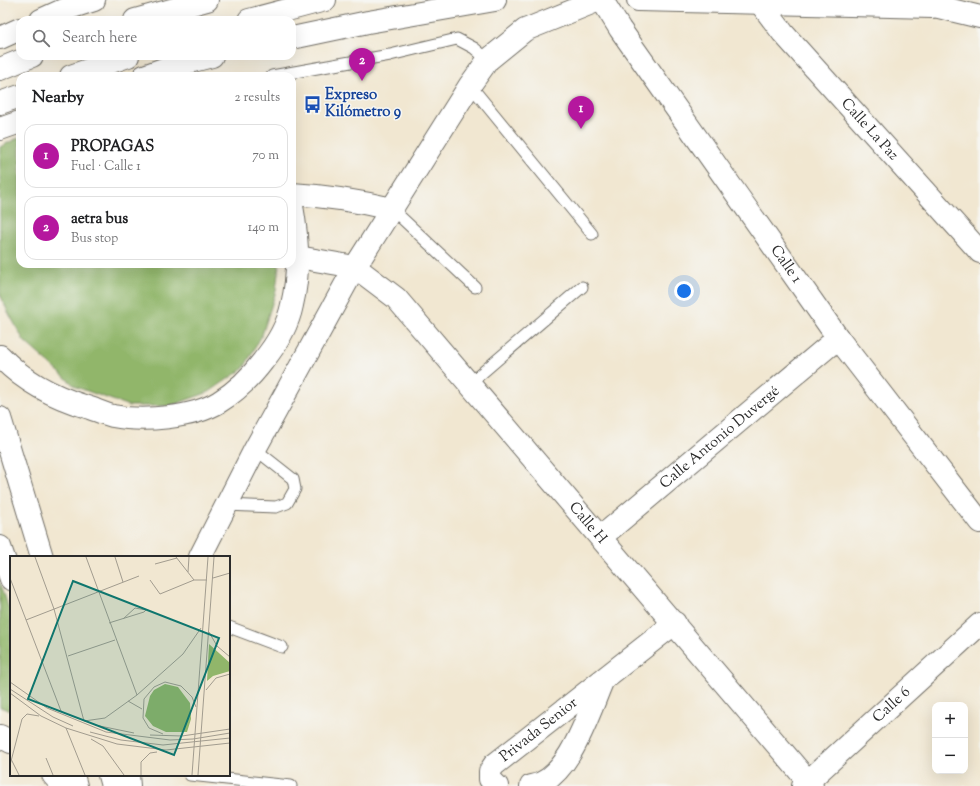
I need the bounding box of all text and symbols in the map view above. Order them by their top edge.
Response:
search box [16,16,296,60]
icon: search [30,27,52,49]
text: Search here [62,28,137,49]
pin: 2 [349,48,375,81]
place label: Expreso Kilómetro 9 [325,85,401,123]
text: Nearby [32,86,84,110]
text: 2 results [235,89,280,107]
bus stop icon: Expreso Kilómetro 9 [302,94,322,114]
street label: Calle La Paz [836,94,904,165]
pin: 1 [568,96,594,129]
text: PROPAGAS [71,137,154,158]
text: 1 [44,147,48,165]
text: 70 m [252,147,279,165]
text: Fuel · Calle 1 [71,158,141,176]
text: aetra bus [71,209,128,230]
text: 2 [43,219,49,237]
text: 140 m [248,219,279,237]
text: Bus stop [71,230,118,248]
street label: Calle 1 [765,241,807,288]
your location [674,281,694,301]
street label: Calle Antonio Duvergé [655,381,784,494]
street label: Calle H [564,497,612,549]
inset map [10,556,230,776]
street label: Calle 6 [868,682,915,728]
street label: Privada Senior [495,692,583,767]
map controls [932,702,968,774]
button: + [932,702,968,738]
button: − [932,738,968,774]

